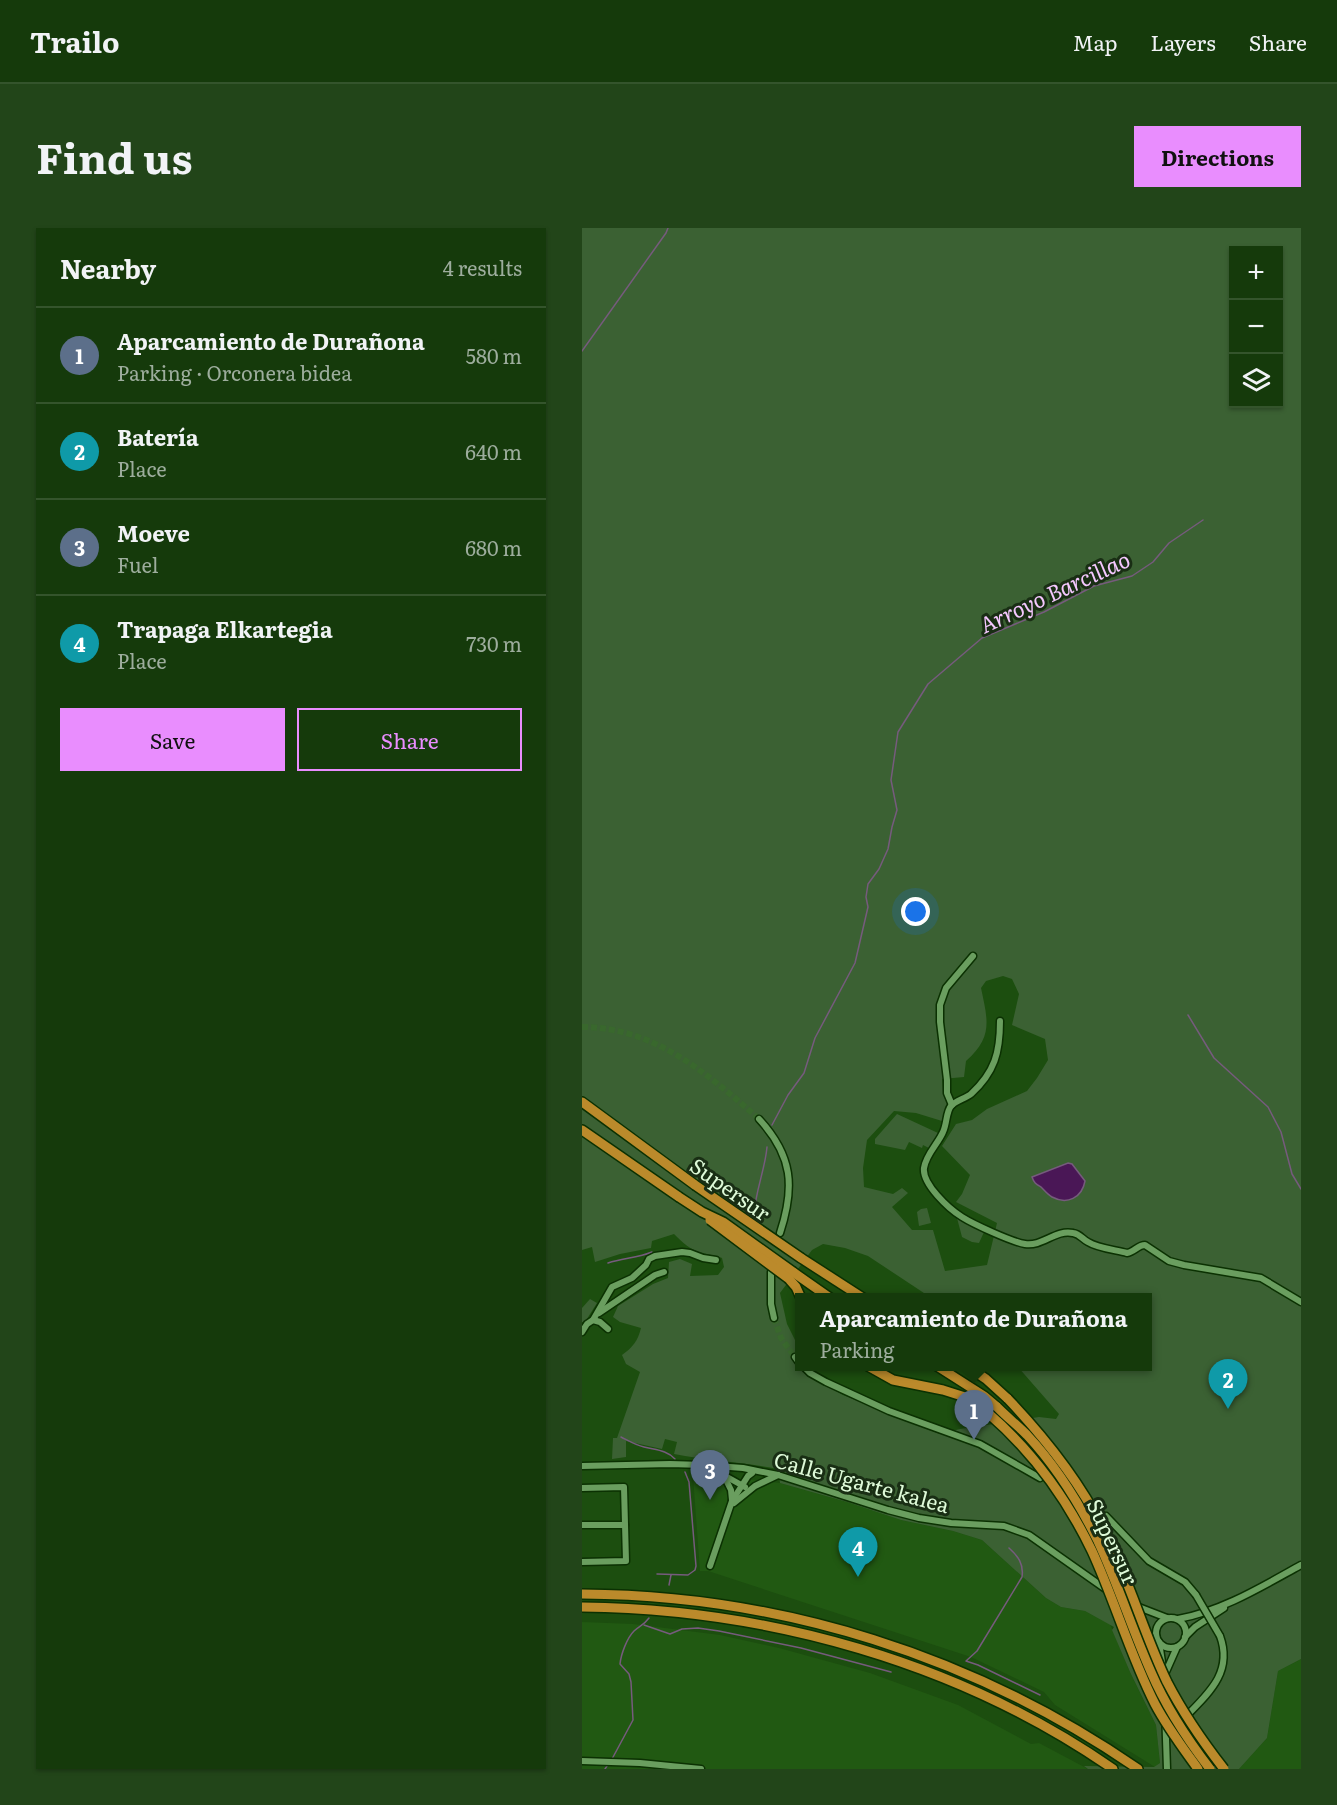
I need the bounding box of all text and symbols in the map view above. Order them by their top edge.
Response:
text: Trailo [30,20,119,62]
text: Map [1073,26,1118,57]
text: Layers [1151,26,1216,57]
text: Share [1249,26,1307,57]
text: Find us [36,125,193,187]
button: Directions [1134,126,1301,187]
map controls [1229,246,1283,408]
button: + [1229,246,1283,300]
text: Nearby [60,248,156,287]
text: 4 results [443,252,522,282]
button: − [1229,300,1283,354]
text: Aparcamiento de Durañona [117,324,425,357]
text: 1 [75,340,84,370]
text: 580 m [466,340,522,370]
button: layers [1229,354,1283,408]
text: Parking · Orconera bidea [117,357,352,387]
text: Batería [117,420,199,453]
text: 2 [74,436,85,466]
text: 640 m [465,436,522,466]
text: Place [117,453,167,483]
text: Moeve [117,516,190,549]
text: 3 [74,532,85,562]
text: 680 m [465,532,522,562]
water label: Arroyo Barcillao [973,542,1135,640]
text: Fuel [117,549,158,579]
text: Trapaga Elkartegia [117,612,333,645]
text: 4 [73,628,86,658]
text: 730 m [466,628,522,658]
text: Place [117,645,167,675]
button: Save [60,708,285,771]
button: Share [297,708,522,771]
your location [901,897,930,926]
street label: Supersur [684,1149,778,1227]
popup [795,1293,1152,1371]
text: Aparcamiento de Durañona [820,1301,1127,1334]
text: Parking [820,1334,895,1364]
pin: 2 [1208,1360,1248,1409]
pin: 1 [954,1390,994,1440]
street label: Calle Ugarte kalea [771,1443,954,1519]
pin: 3 [690,1450,730,1500]
street label: Supersur [1081,1493,1147,1589]
pin: 4 [838,1528,878,1577]

